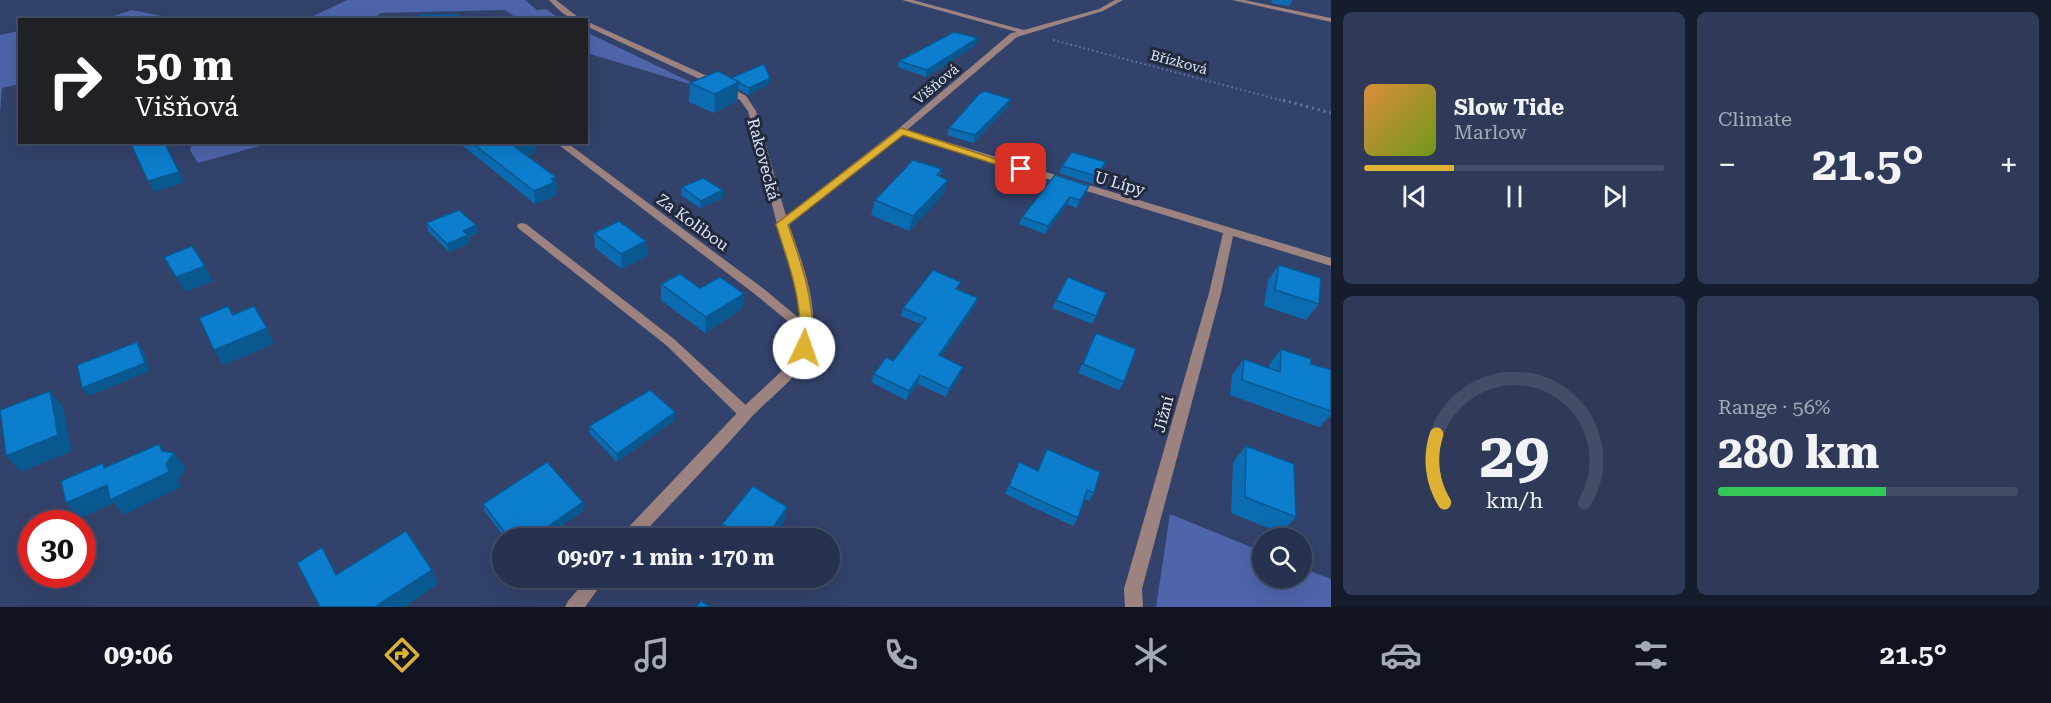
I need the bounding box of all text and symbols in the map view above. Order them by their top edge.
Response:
text: 50 m [135,41,233,90]
icon: right [36,42,114,120]
street label: Břízková [1149,47,1210,77]
street label: Višňová [910,60,962,107]
text: Višňová [135,91,239,123]
text: Slow Tide [1454,95,1564,120]
text: Climate [1718,107,1792,131]
street label: Rakovecká [743,116,784,202]
text: Marlow [1454,120,1527,144]
text: 21.5° [1812,138,1924,191]
pin [995,143,1046,194]
text: − [1718,145,1736,184]
text: + [2000,145,2018,184]
icon: arrive [1004,152,1037,185]
street label: U Lípy [1092,167,1148,200]
icon: previous [1398,180,1431,213]
icon: pause [1498,180,1531,213]
icon: next [1598,180,1631,213]
street label: Za Kolibou [653,190,732,255]
position arrow [772,316,836,380]
street label: Jižní [1150,394,1177,435]
text: Range · 56% [1718,395,1830,419]
text: 29 [1479,419,1549,492]
text: 280 km [1718,426,1879,479]
text: km/h [1485,488,1543,513]
speed limit sign: 30 [18,510,96,588]
map controls [1252,528,1312,588]
button: search [1252,528,1312,588]
text: 09:07 · 1 min · 170 m [557,545,775,570]
icon: directions [381,634,423,676]
icon: music [631,634,673,676]
icon: phone [880,634,922,676]
icon: climate [1130,634,1172,676]
icon: car [1380,634,1422,676]
icon: filters [1630,634,1672,676]
text: 09:06 [104,639,173,671]
text: 21.5° [1880,639,1947,671]

